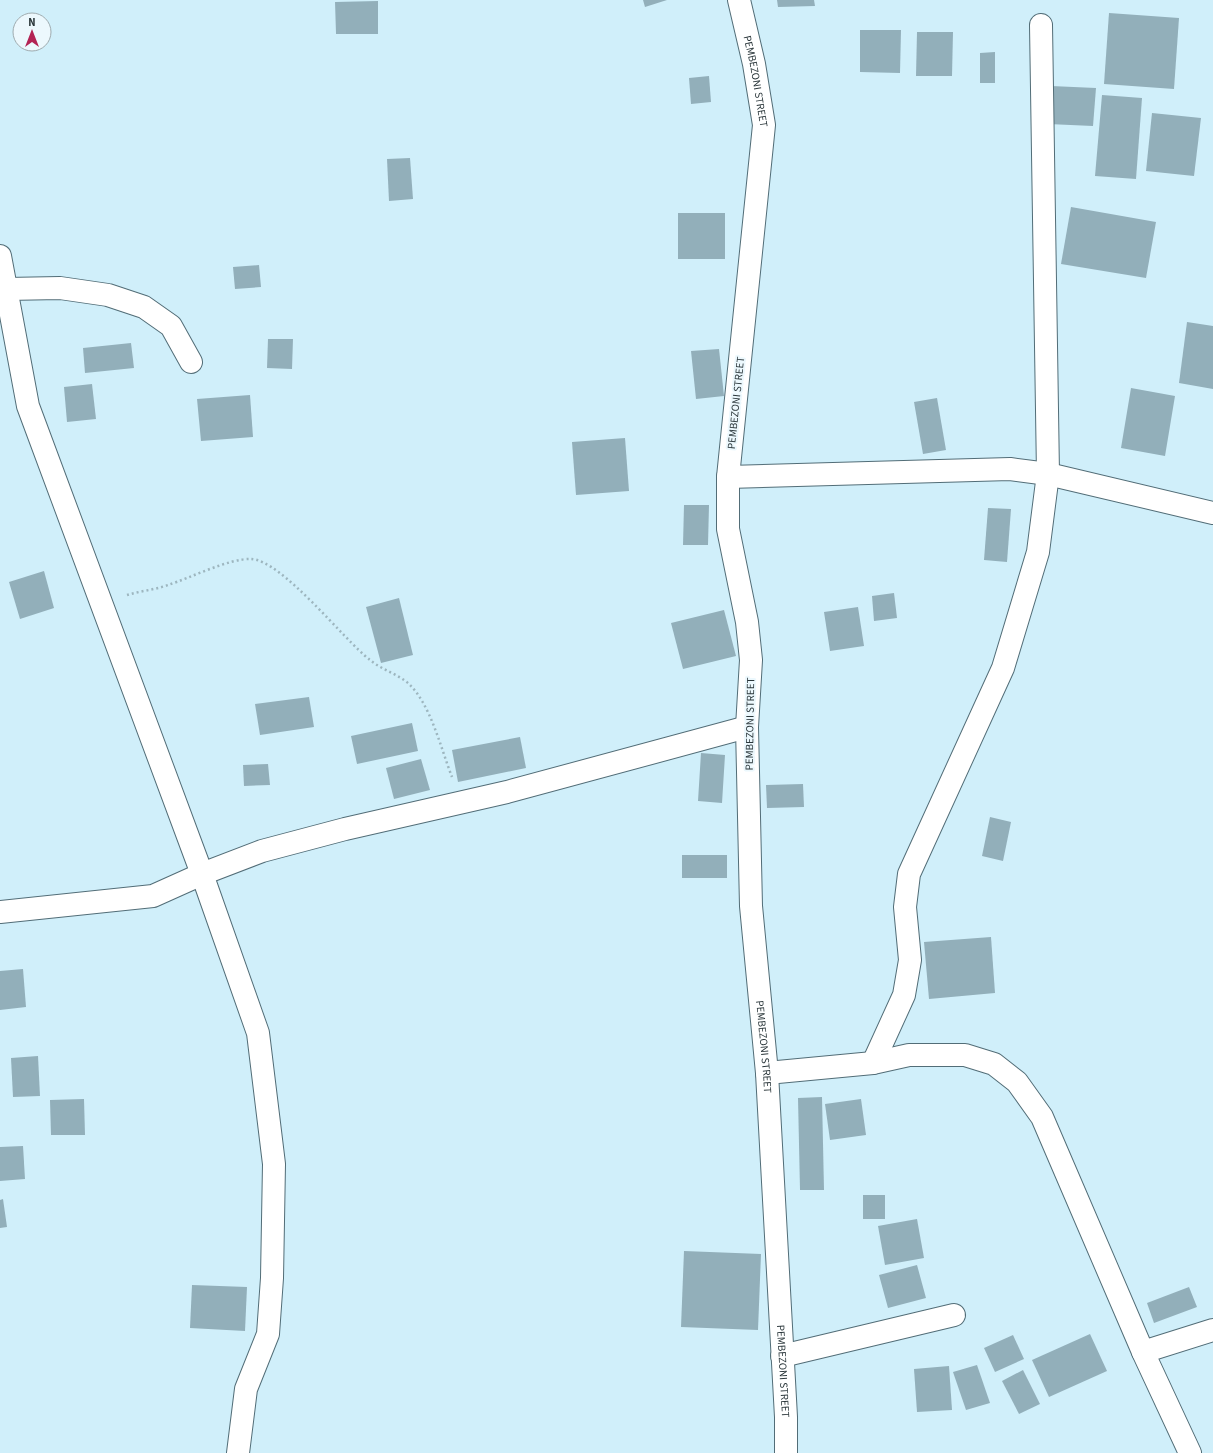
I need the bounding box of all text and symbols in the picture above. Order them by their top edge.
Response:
north arrow [12,12,52,52]
text: N [28,15,36,30]
street label: PEMBEZONI STREET [740,34,772,128]
street label: PEMBEZONI STREET [724,356,748,450]
street label: PEMBEZONI STREET [742,677,758,771]
street label: PEMBEZONI STREET [753,1000,776,1094]
street label: PEMBEZONI STREET [773,1324,794,1418]

